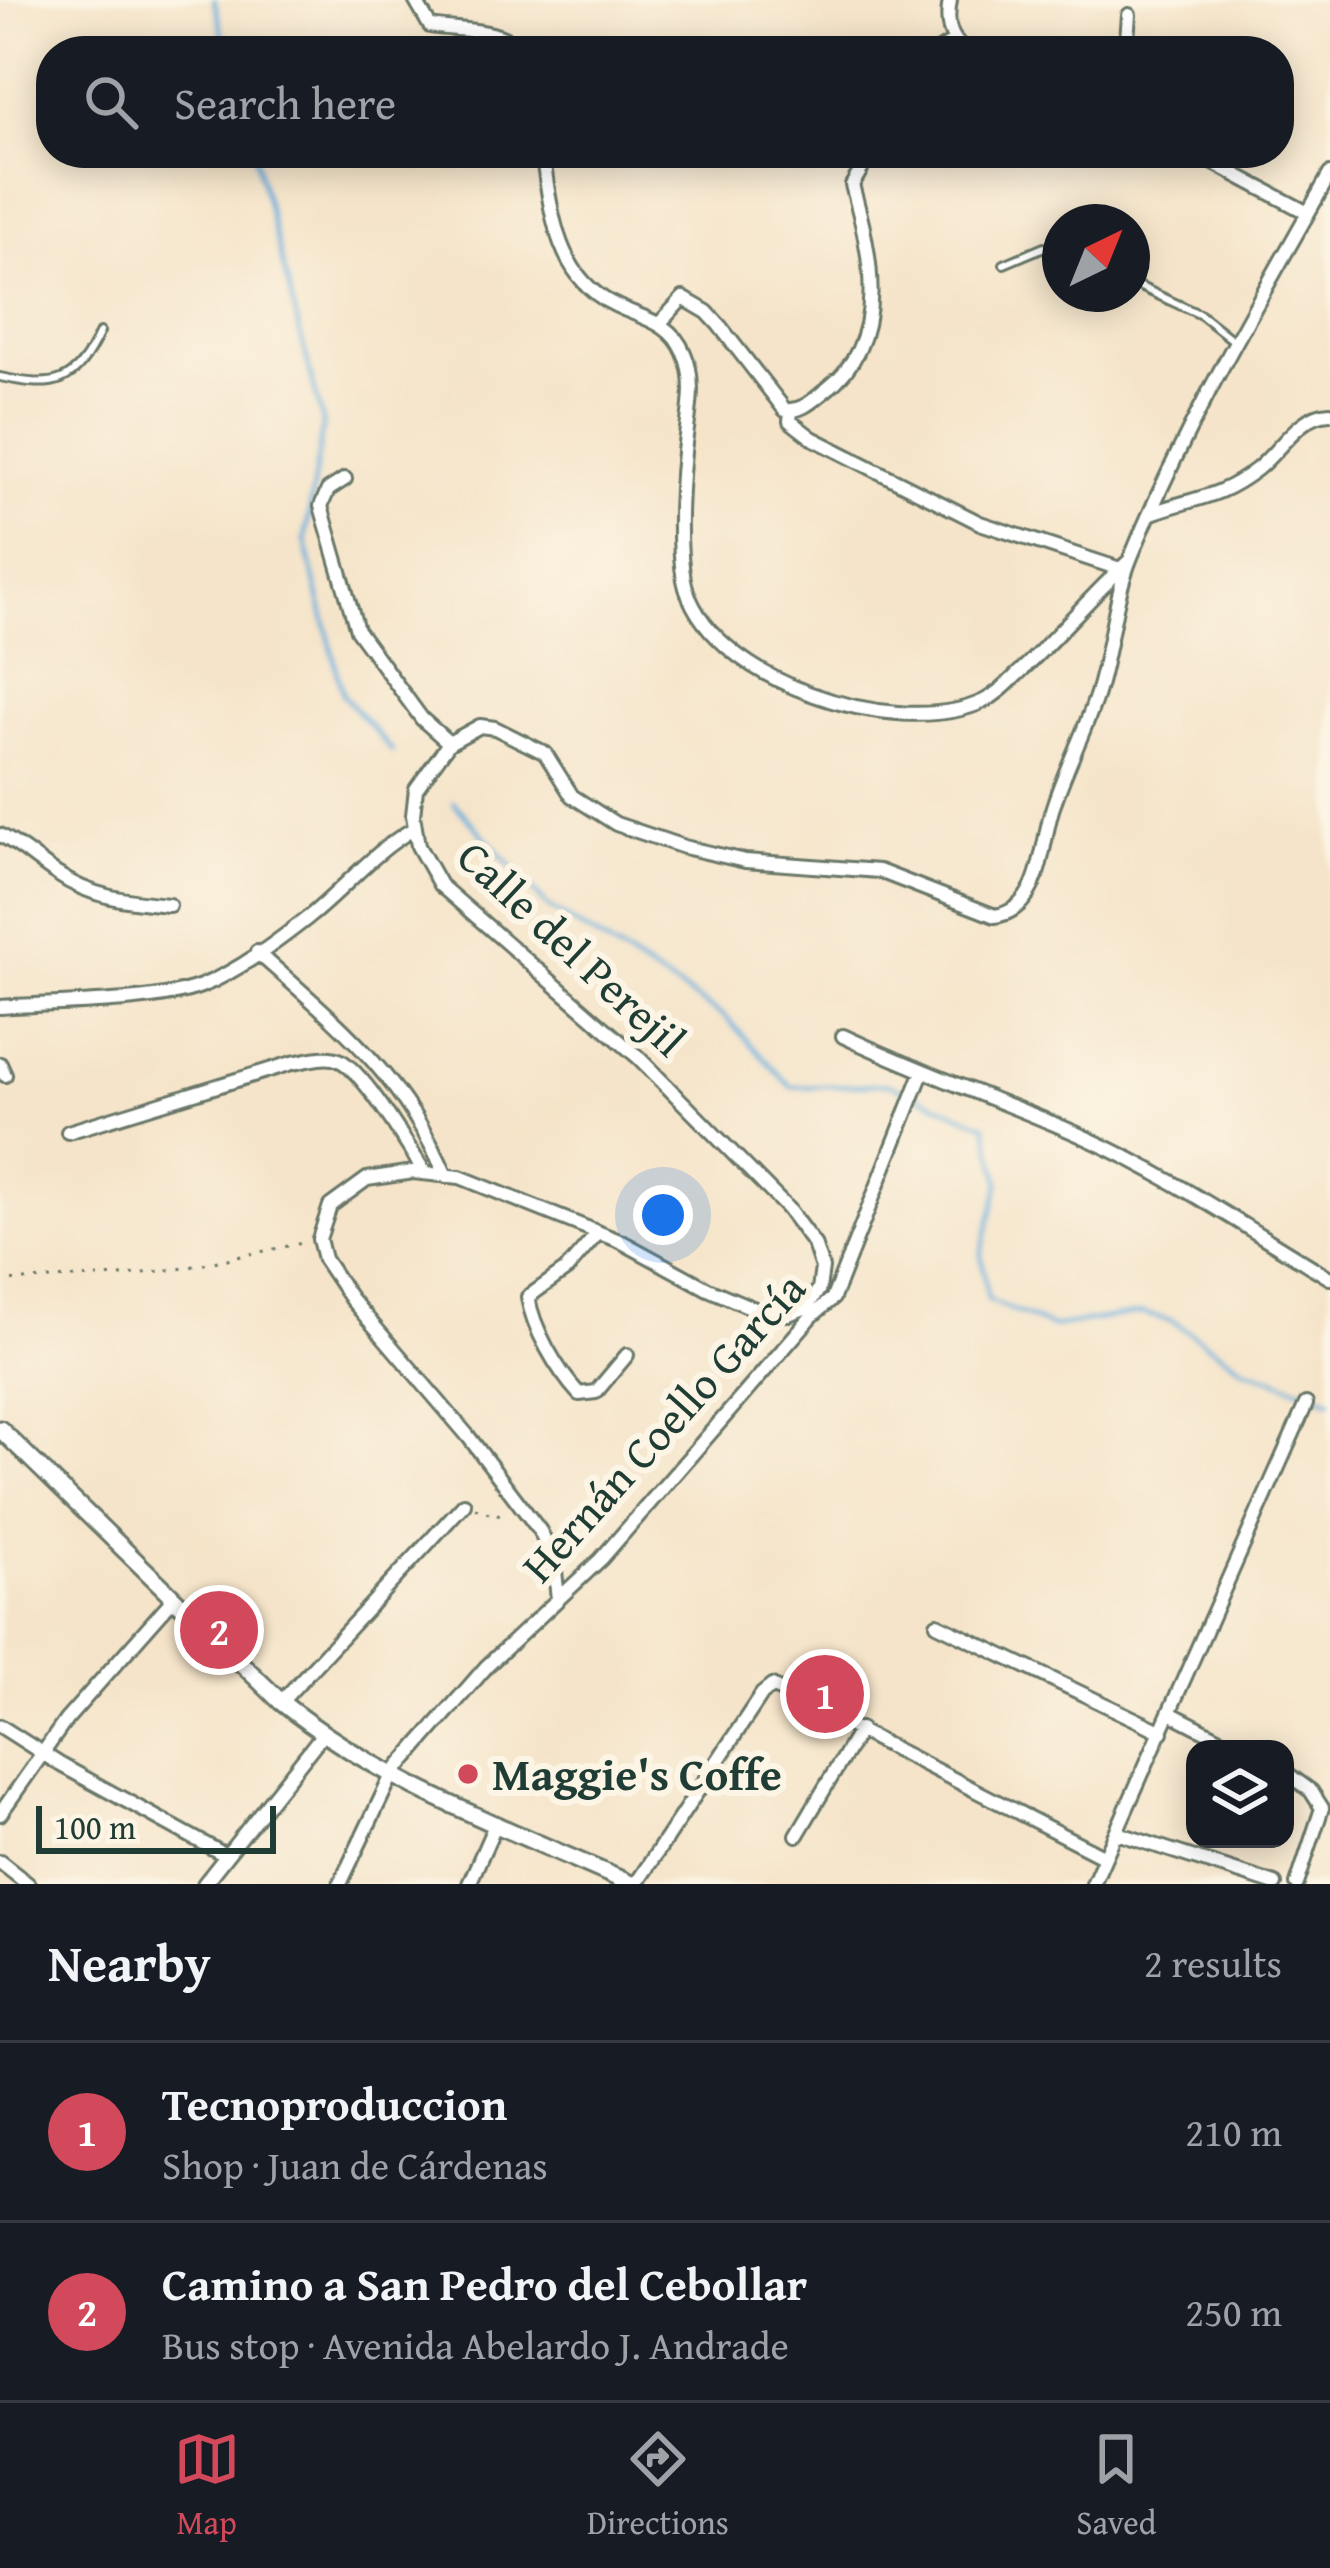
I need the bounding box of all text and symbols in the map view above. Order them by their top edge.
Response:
search box [36,36,1294,168]
icon: search [78,69,144,135]
text: Search here [174,70,396,135]
north arrow [1042,204,1150,312]
street label: Calle del Perejil [444,825,701,1071]
your location [633,1185,693,1245]
street label: Hernán Coello García [506,1257,820,1596]
pin: 2 [180,1585,258,1675]
pin: 1 [786,1649,864,1739]
map controls [1186,1740,1294,1848]
button: layers [1186,1740,1294,1848]
place label: Maggie's Coffe [492,1741,782,1806]
marker: Maggie's Coffe [455,1761,481,1787]
scale bar [36,1800,276,1853]
text: 100 m [54,1803,136,1851]
text: Nearby [48,1925,211,2000]
text: 2 results [1144,1934,1282,1991]
text: Tecnoproduccion [162,2071,507,2136]
text: 1 [77,2103,97,2160]
text: 210 m [1185,2103,1282,2160]
text: Shop · Juan de Cárdenas [162,2136,548,2193]
text: Camino a San Pedro del Cebollar [162,2251,807,2316]
text: 2 [77,2283,97,2340]
text: 250 m [1185,2283,1282,2340]
text: Bus stop · Avenida Abelardo J. Andrade [162,2316,789,2373]
tab: Map [174,2426,240,2546]
tab: Directions [587,2426,729,2546]
tab: Saved [1076,2426,1156,2546]

